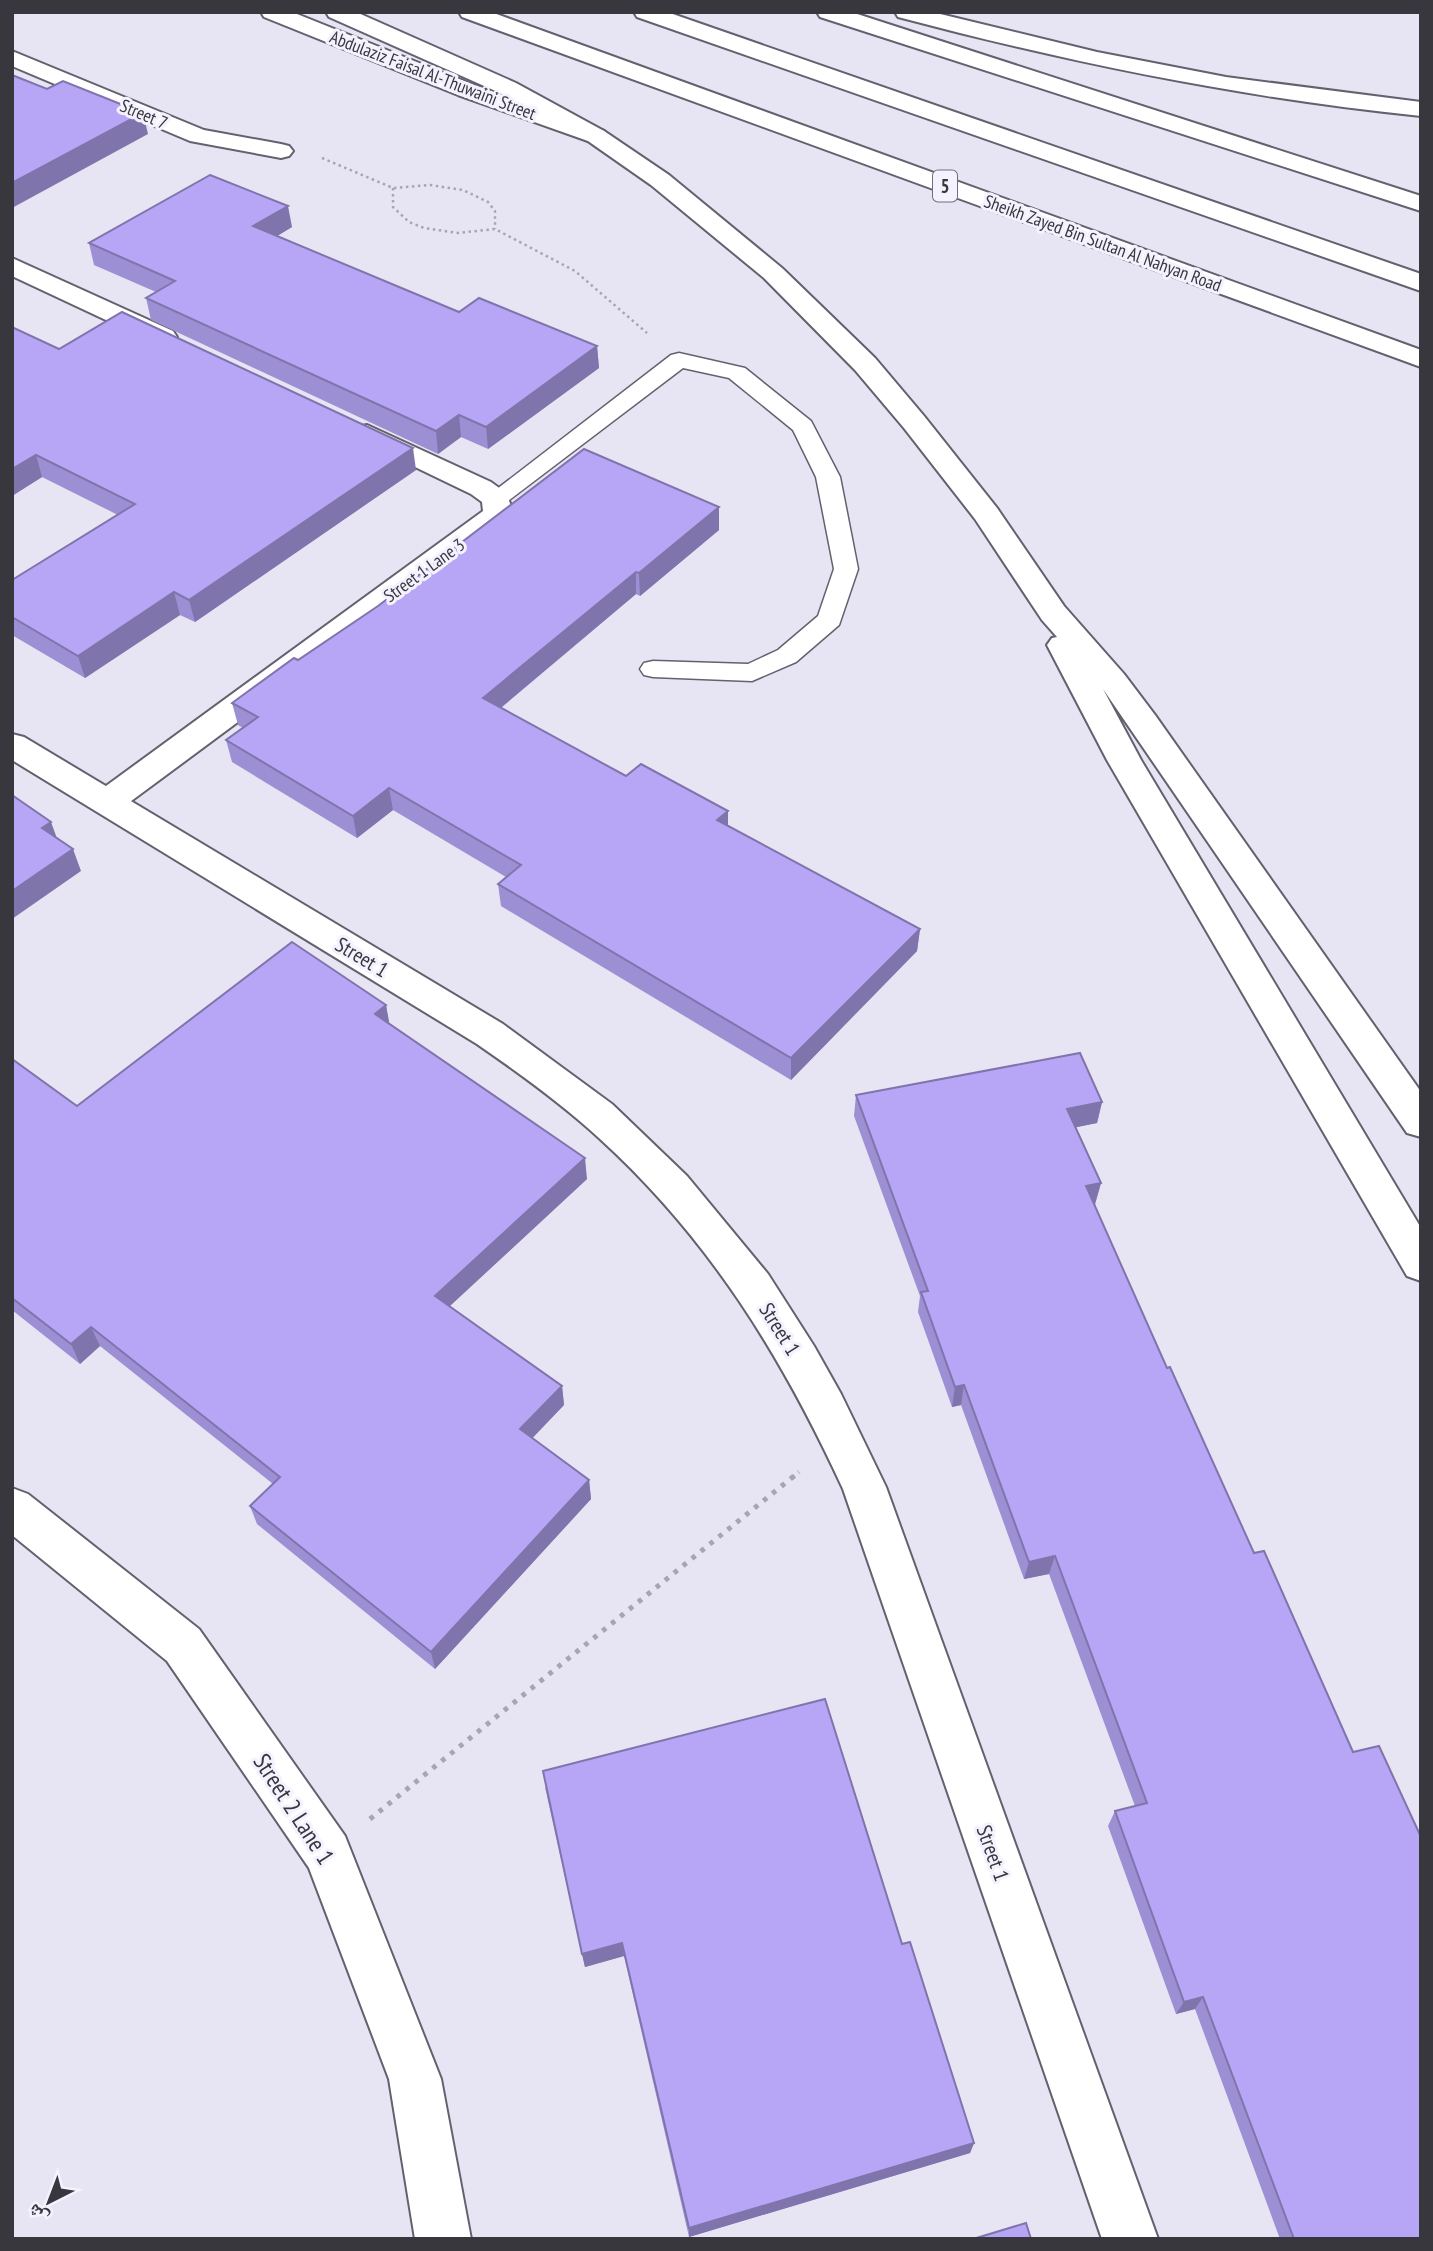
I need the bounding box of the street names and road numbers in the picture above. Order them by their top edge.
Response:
street label: Abdulaziz Faisal Al-Thuwaini Street [327,25,539,125]
street label: Street 7 [117,94,171,134]
road number: 5 [933,170,957,202]
street label: Sheikh Zayed Bin Sultan Al Nahyan Road [981,189,1225,297]
street label: Street 1 Lane 3 [379,533,469,607]
street label: Street 1 [330,931,394,983]
street label: Street 1 [753,1298,807,1360]
street label: Street 2 Lane 1 [247,1748,341,1870]
street label: Street 1 [971,1821,1015,1885]

